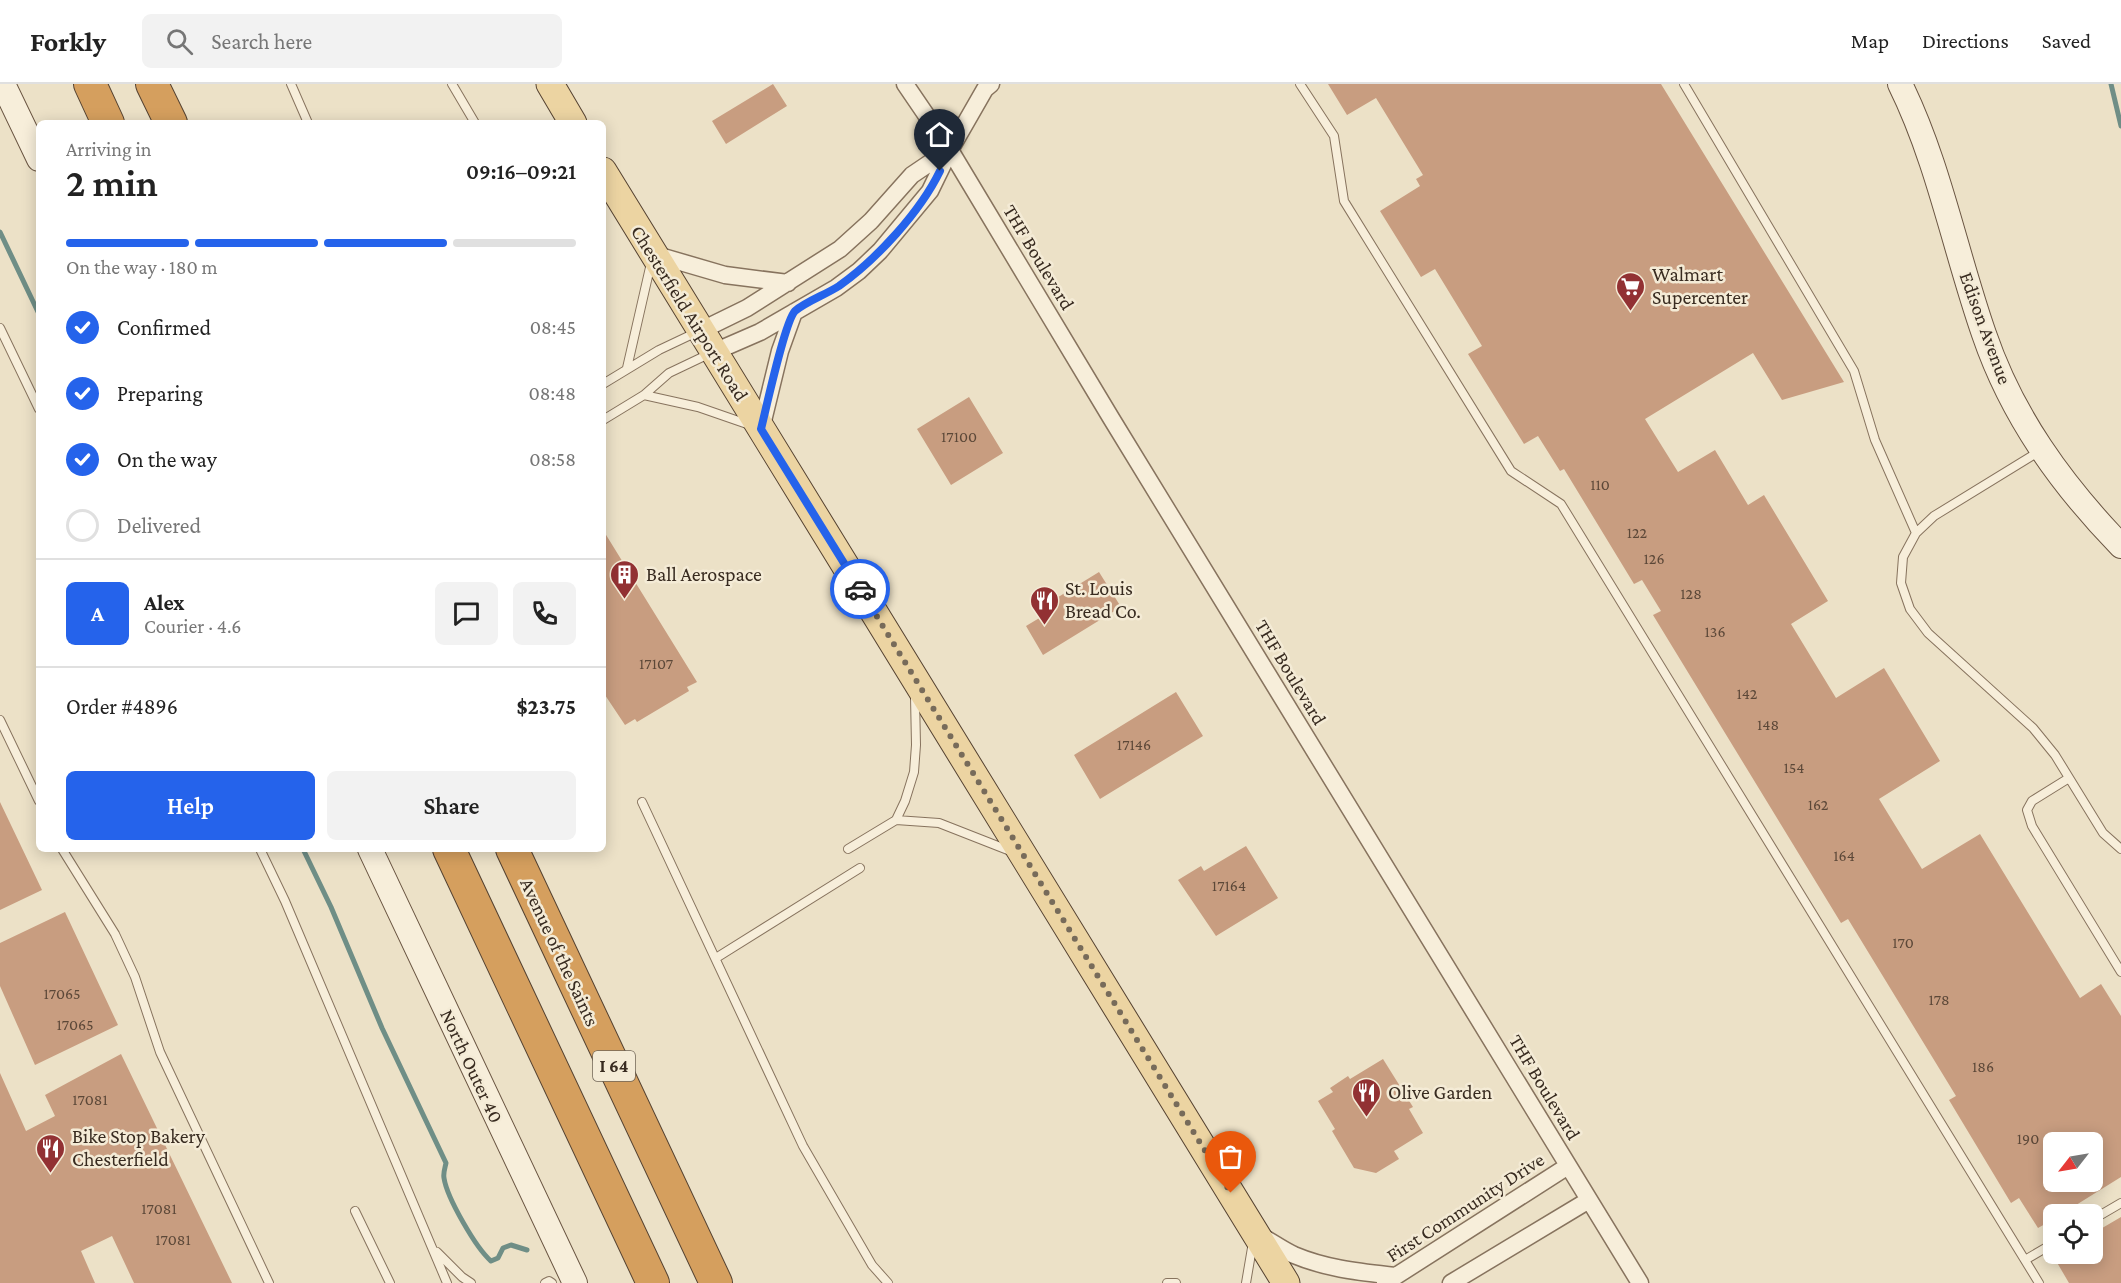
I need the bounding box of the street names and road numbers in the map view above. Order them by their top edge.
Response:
street label: THF Boulevard [999,200,1079,314]
street label: Chesterfield Airport Road [626,221,753,406]
street label: Edison Avenue [1956,269,2017,387]
street label: THF Boulevard [1251,615,1331,729]
street label: Avenue of the Saints [516,874,604,1030]
street label: North Outer 40 [436,1006,508,1126]
street label: THF Boulevard [1505,1030,1585,1144]
road number: I 64 [593,1051,635,1081]
street label: First Community Drive [1382,1148,1549,1267]

